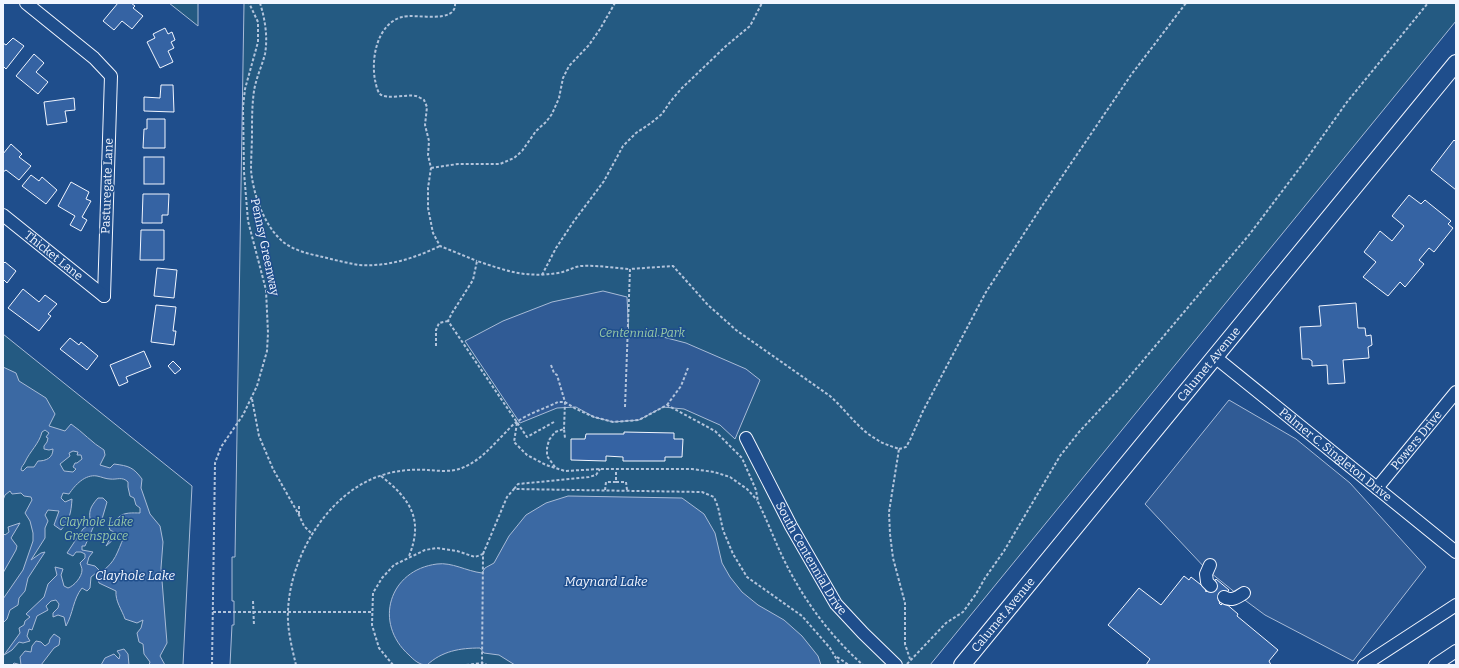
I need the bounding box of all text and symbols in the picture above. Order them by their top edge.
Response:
street label: Pasturegate Lane [98,138,116,234]
street label: Pennsy Greenway [248,197,282,298]
street label: Thicket Lane [22,228,86,283]
street label: Calumet Avenue [1174,324,1243,404]
park label: Centennial Park [599,326,685,340]
street label: Palmer C. Singleton Drive [1276,405,1395,504]
street label: Powers Drive [1388,408,1445,473]
street label: South Centennial Drive [773,500,850,618]
park label: Clayhole Lake Greenspace [59,515,133,543]
water label: Clayhole Lake [95,568,175,583]
water label: Maynard Lake [564,574,648,589]
street label: Calumet Avenue [969,575,1038,655]

